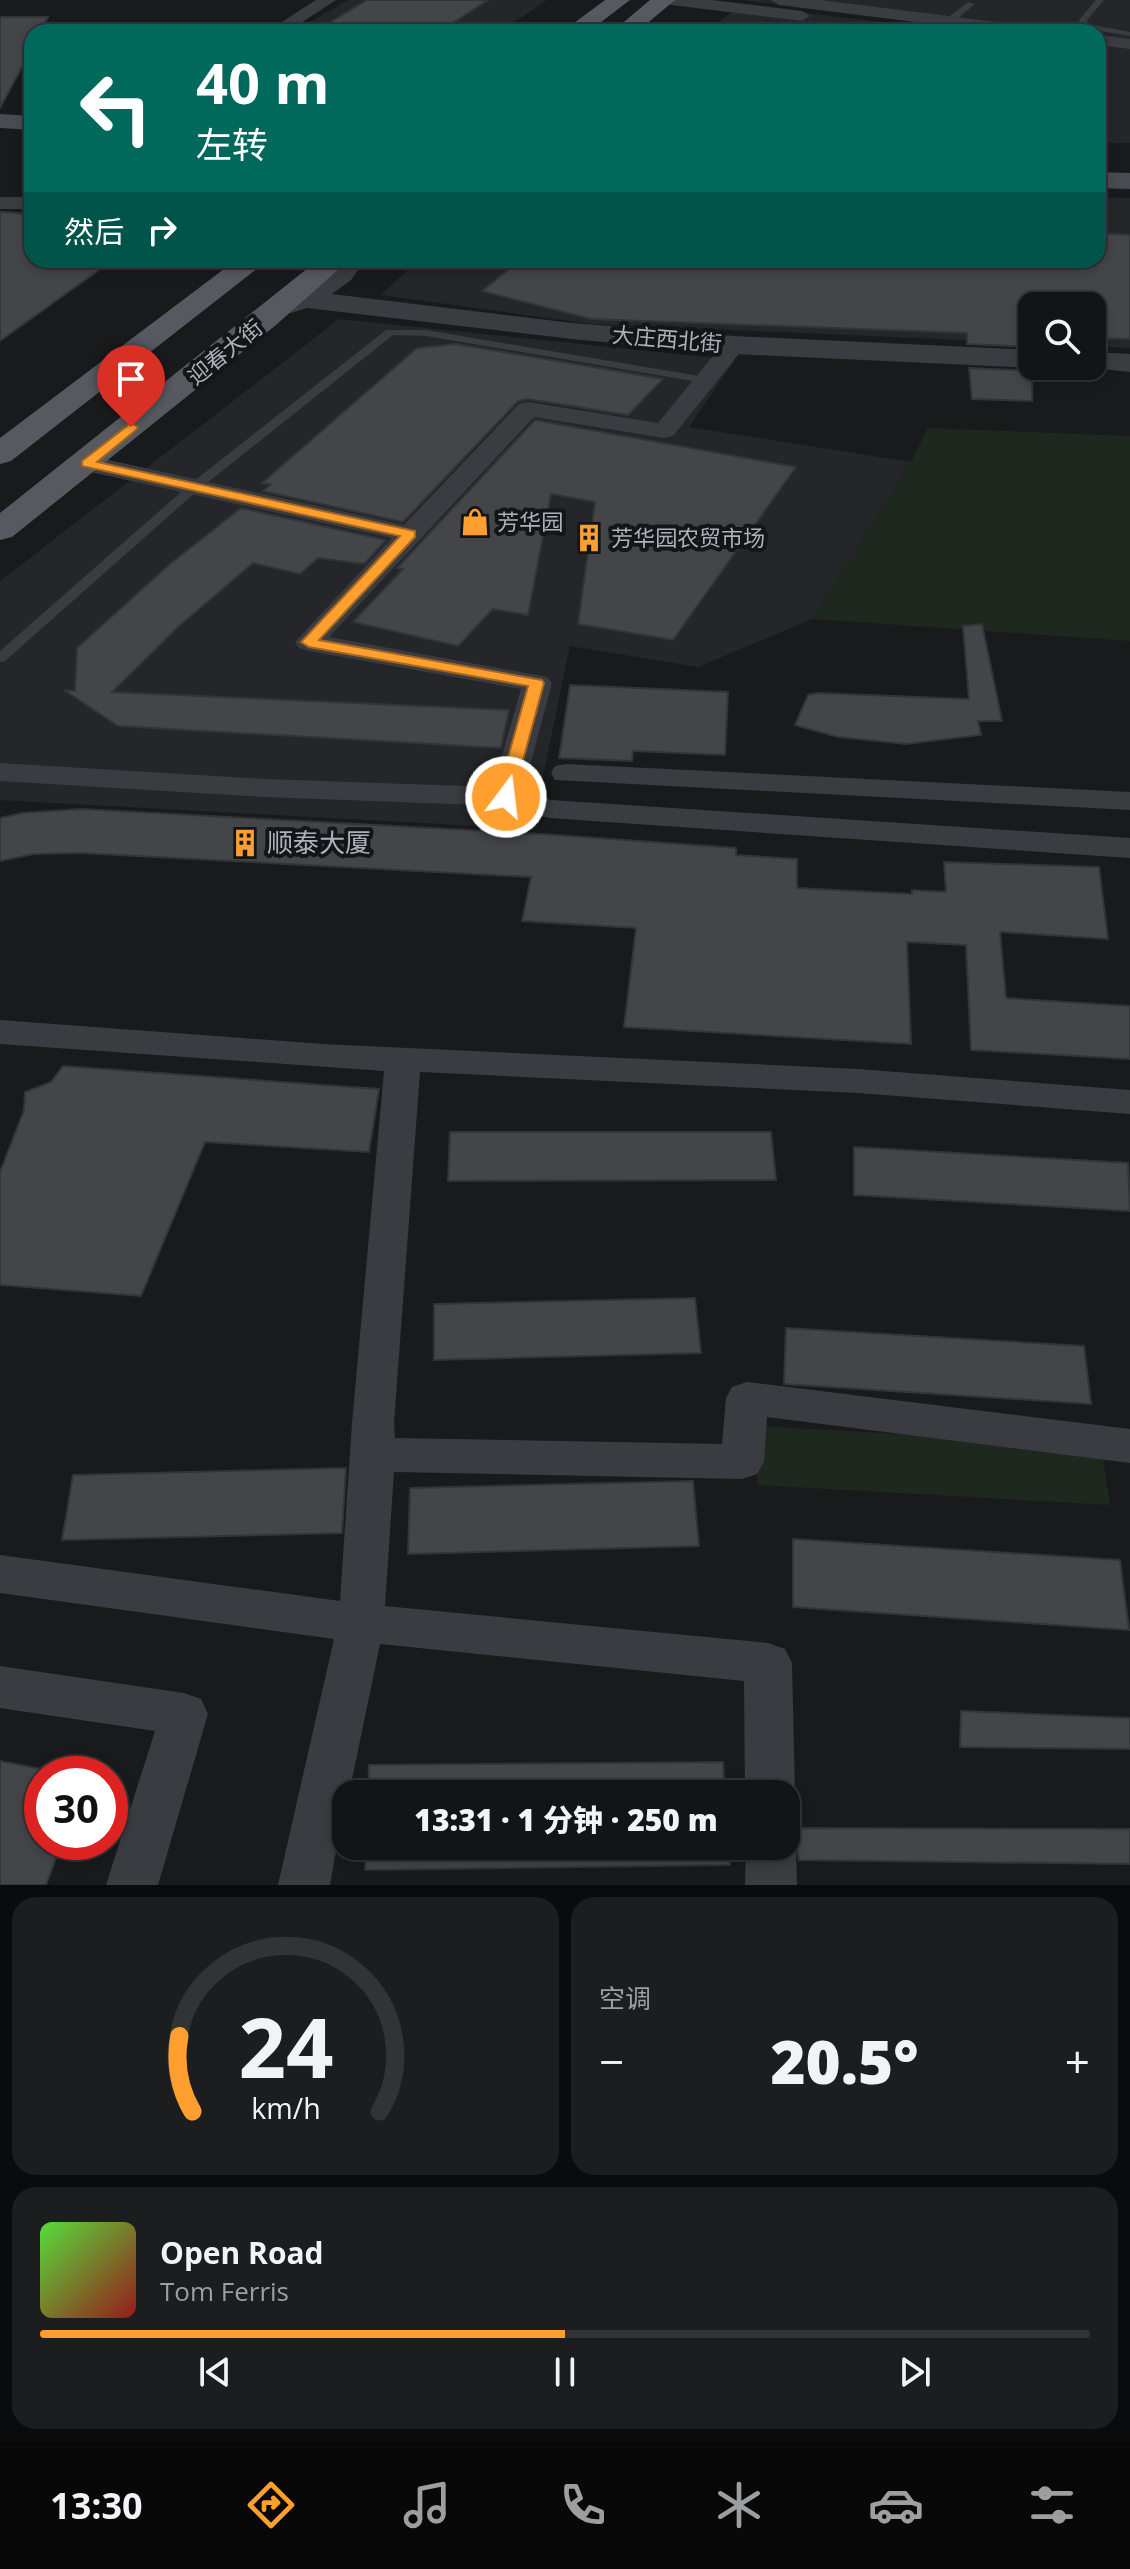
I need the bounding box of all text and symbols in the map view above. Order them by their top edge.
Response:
text: 40 m [196,44,330,120]
icon: left [64,56,168,160]
text: 左转 [196,120,268,169]
icon: right [140,208,184,252]
text: 然后 [64,211,124,252]
map controls [1018,292,1106,380]
button: search [1018,292,1106,380]
street label: 迎春大街 [181,312,268,391]
street label: 大庄西北街 [611,318,723,358]
pin [97,345,165,427]
icon: arrive [109,357,153,401]
place label: 芳华园 [497,506,563,536]
shop icon: 芳华园 [460,507,490,537]
place label: 芳华园农贸市场 [611,522,765,552]
building icon: 芳华园农贸市场 [574,523,604,553]
position arrow [464,755,548,839]
place label: 顺泰大厦 [267,824,371,860]
building icon: 顺泰大厦 [230,828,260,858]
speed limit sign: 30 [24,1756,128,1860]
text: 13:31 · 1 分钟 · 250 m [414,1799,718,1840]
text: 空调 [599,1980,651,2016]
text: 24 [238,1989,333,2102]
text: 20.5° [770,2020,919,2102]
text: − [599,2031,624,2091]
text: + [1065,2031,1090,2091]
text: km/h [251,2088,320,2127]
text: Open Road [160,2232,324,2273]
text: Tom Ferris [160,2273,289,2309]
icon: previous [193,2350,237,2394]
icon: pause [543,2350,587,2394]
icon: next [893,2350,937,2394]
icon: directions [243,2477,299,2533]
icon: music [399,2477,455,2533]
icon: phone [555,2477,611,2533]
icon: climate [711,2477,767,2533]
icon: car [868,2477,924,2533]
icon: filters [1024,2477,1080,2533]
text: 13:30 [50,2481,143,2530]

